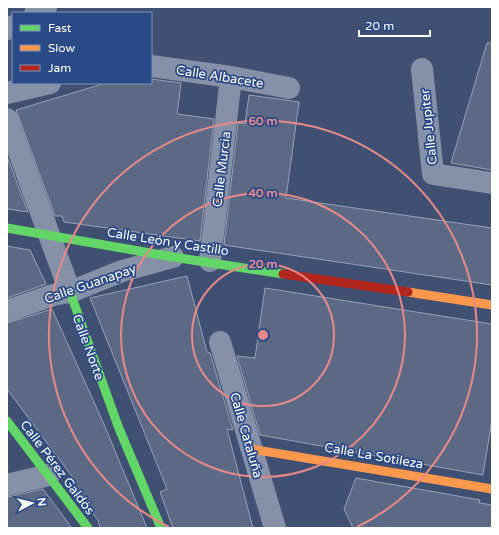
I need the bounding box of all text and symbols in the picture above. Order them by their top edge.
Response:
legend [12,12,152,84]
scale bar [359,12,430,38]
text: 20 m [365,19,394,33]
text: Fast [48,21,72,35]
text: Slow [48,41,75,55]
text: Jam [48,61,71,75]
street label: Calle Albacete [175,62,265,92]
street label: Calle Jupiter [417,88,441,166]
text: 60 m [248,114,278,128]
street label: Calle Murcia [209,130,235,208]
text: 40 m [248,186,278,200]
street label: Calle León y Castillo [106,224,230,260]
text: 20 m [248,257,278,271]
street label: Calle Guanapay [42,261,138,307]
street label: Calle Norte [69,312,107,382]
centre of rings [256,328,270,342]
street label: Calle Cataluña [226,391,266,480]
street label: Calle Pérez Galdós [16,417,98,518]
street label: Calle La Sotileza [323,439,425,473]
north arrow [12,483,52,523]
text: N [34,497,48,507]

